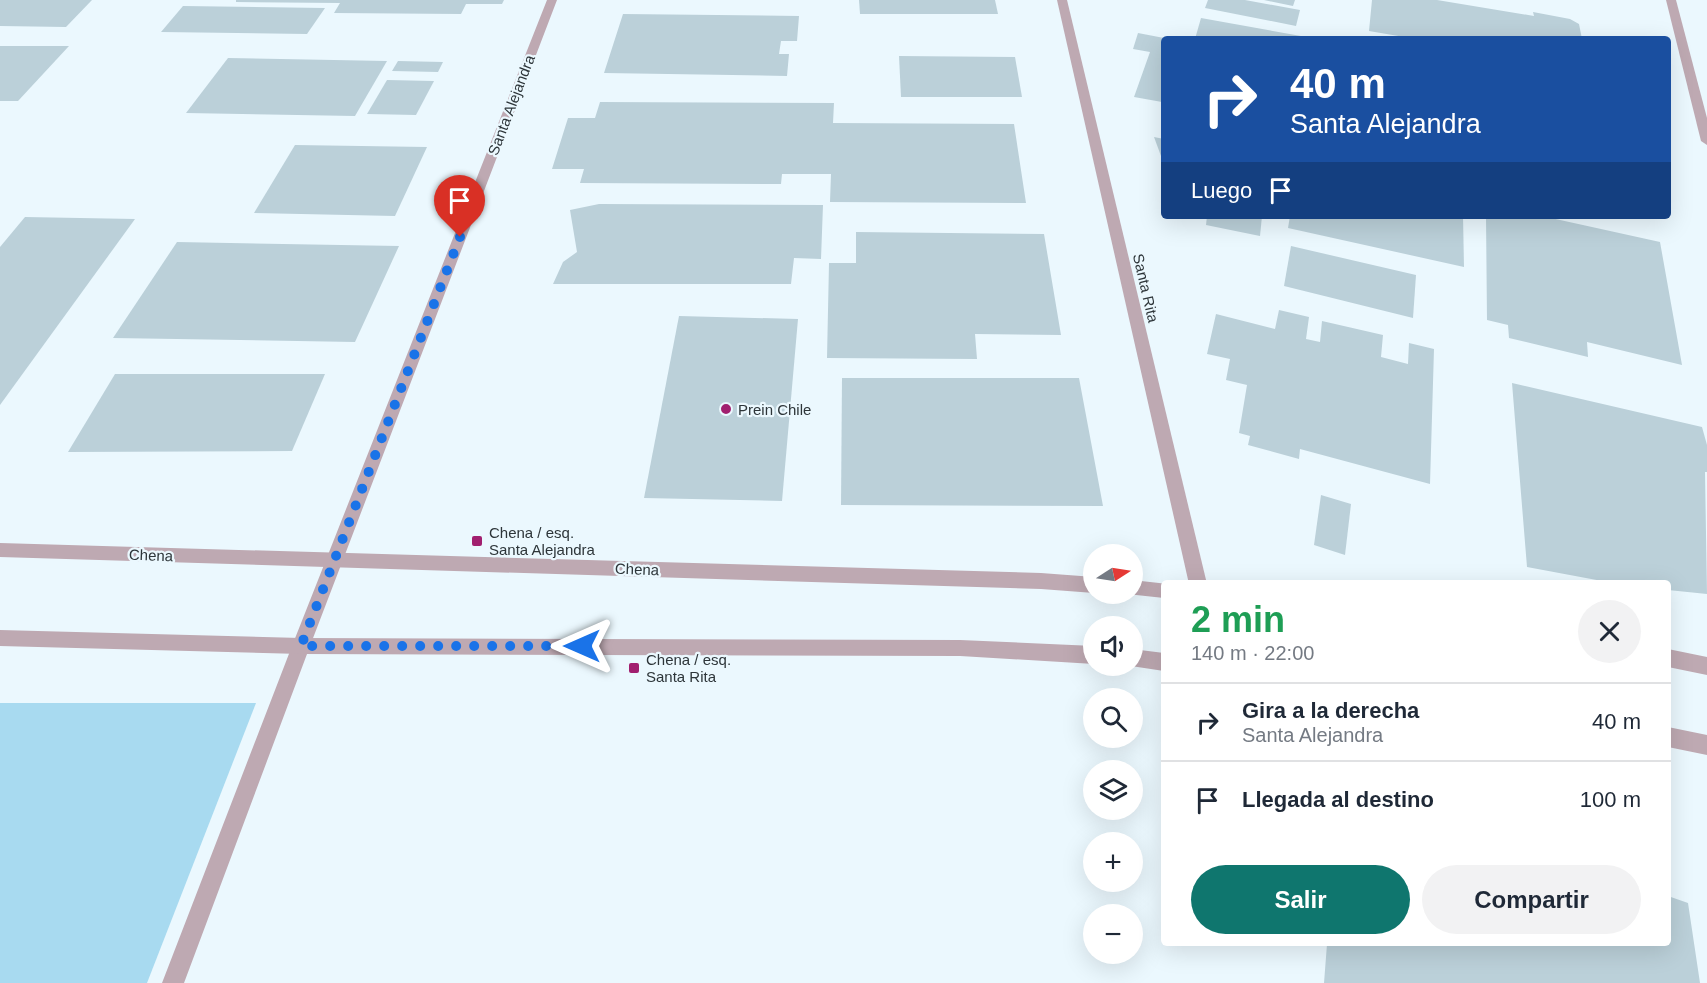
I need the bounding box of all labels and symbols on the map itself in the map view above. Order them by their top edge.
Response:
street label: Santa Alejandra [484,52,538,157]
pin [434,175,485,237]
street label: Santa Rita [1130,252,1162,325]
place label: Prein Chile [738,401,811,418]
marker: Prein Chile [719,402,733,416]
place label: Chena / esq. Santa Alejandra [489,524,596,558]
marker: Chena / esq. Santa Alejandra [470,534,484,548]
north arrow [1083,544,1143,604]
street label: Chena [129,546,174,564]
street label: Chena [615,560,660,578]
position arrow [550,614,614,678]
place label: Chena / esq. Santa Rita [646,651,731,685]
marker: Chena / esq. Santa Rita [627,661,641,675]

